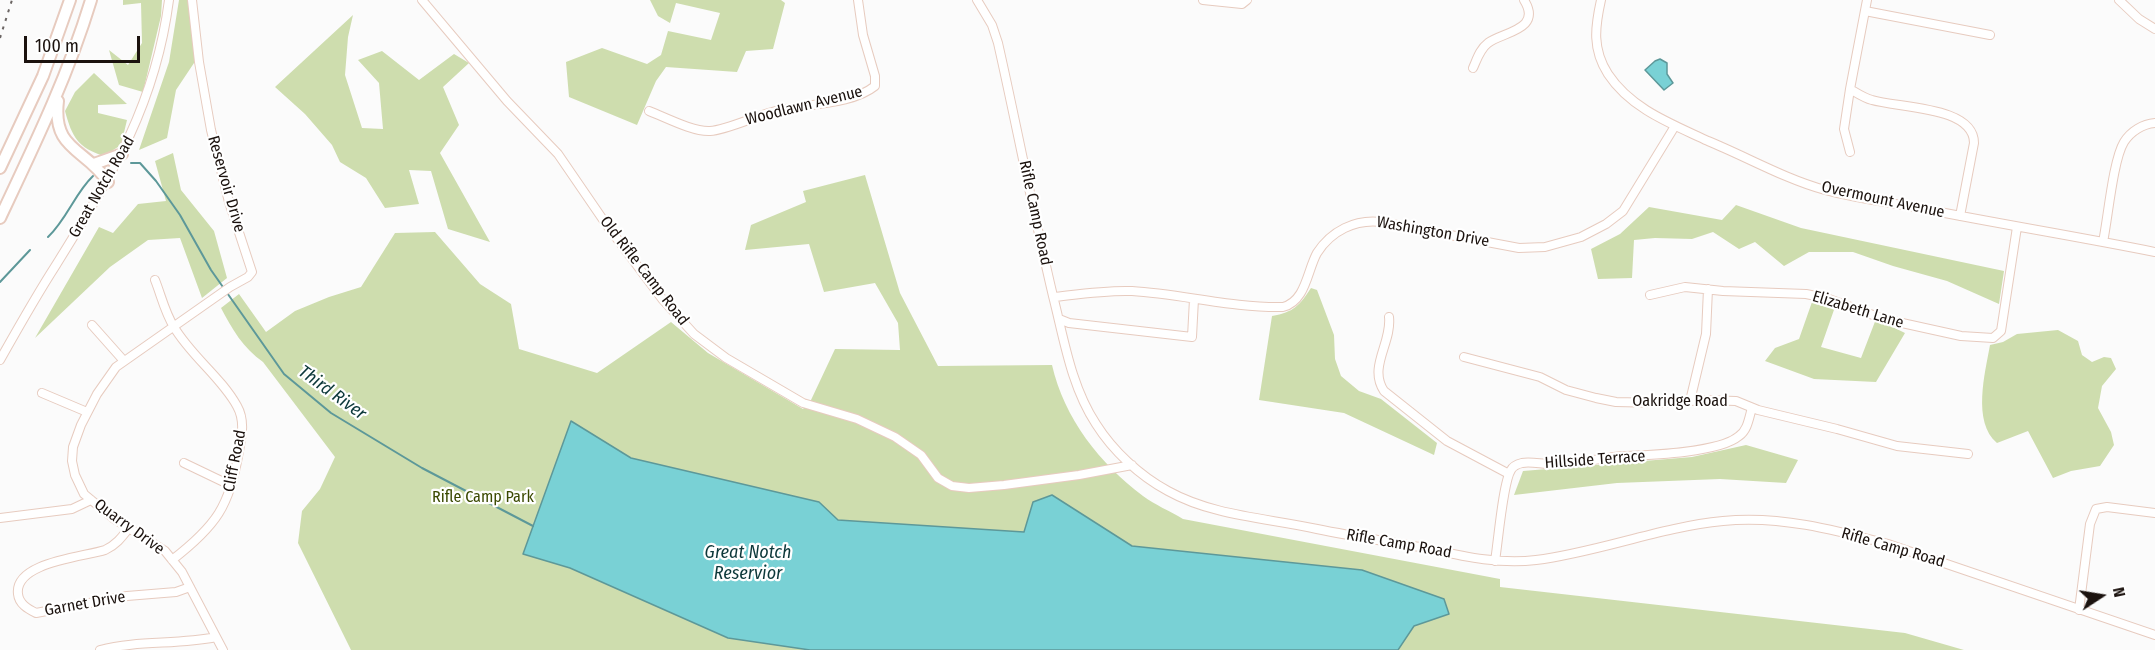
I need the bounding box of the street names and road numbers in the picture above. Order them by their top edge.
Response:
street label: Woodlawn Avenue [744,82,864,130]
street label: Great Notch Road [65,133,139,241]
street label: Reservoir Drive [203,134,249,234]
street label: Rifle Camp Road [1015,159,1055,267]
street label: Overmount Avenue [1820,178,1946,222]
street label: Old Rifle Camp Road [595,213,693,329]
street label: Washington Drive [1375,213,1491,251]
street label: Elizabeth Lane [1810,287,1906,333]
street label: Oakridge Road [1632,392,1728,412]
street label: Cliff Road [220,428,250,494]
street label: Hillside Terrace [1544,447,1646,473]
street label: Quarry Drive [90,495,168,559]
street label: Rifle Camp Road [1839,524,1947,572]
street label: Rifle Camp Road [1345,525,1453,563]
street label: Garnet Drive [43,587,127,621]

